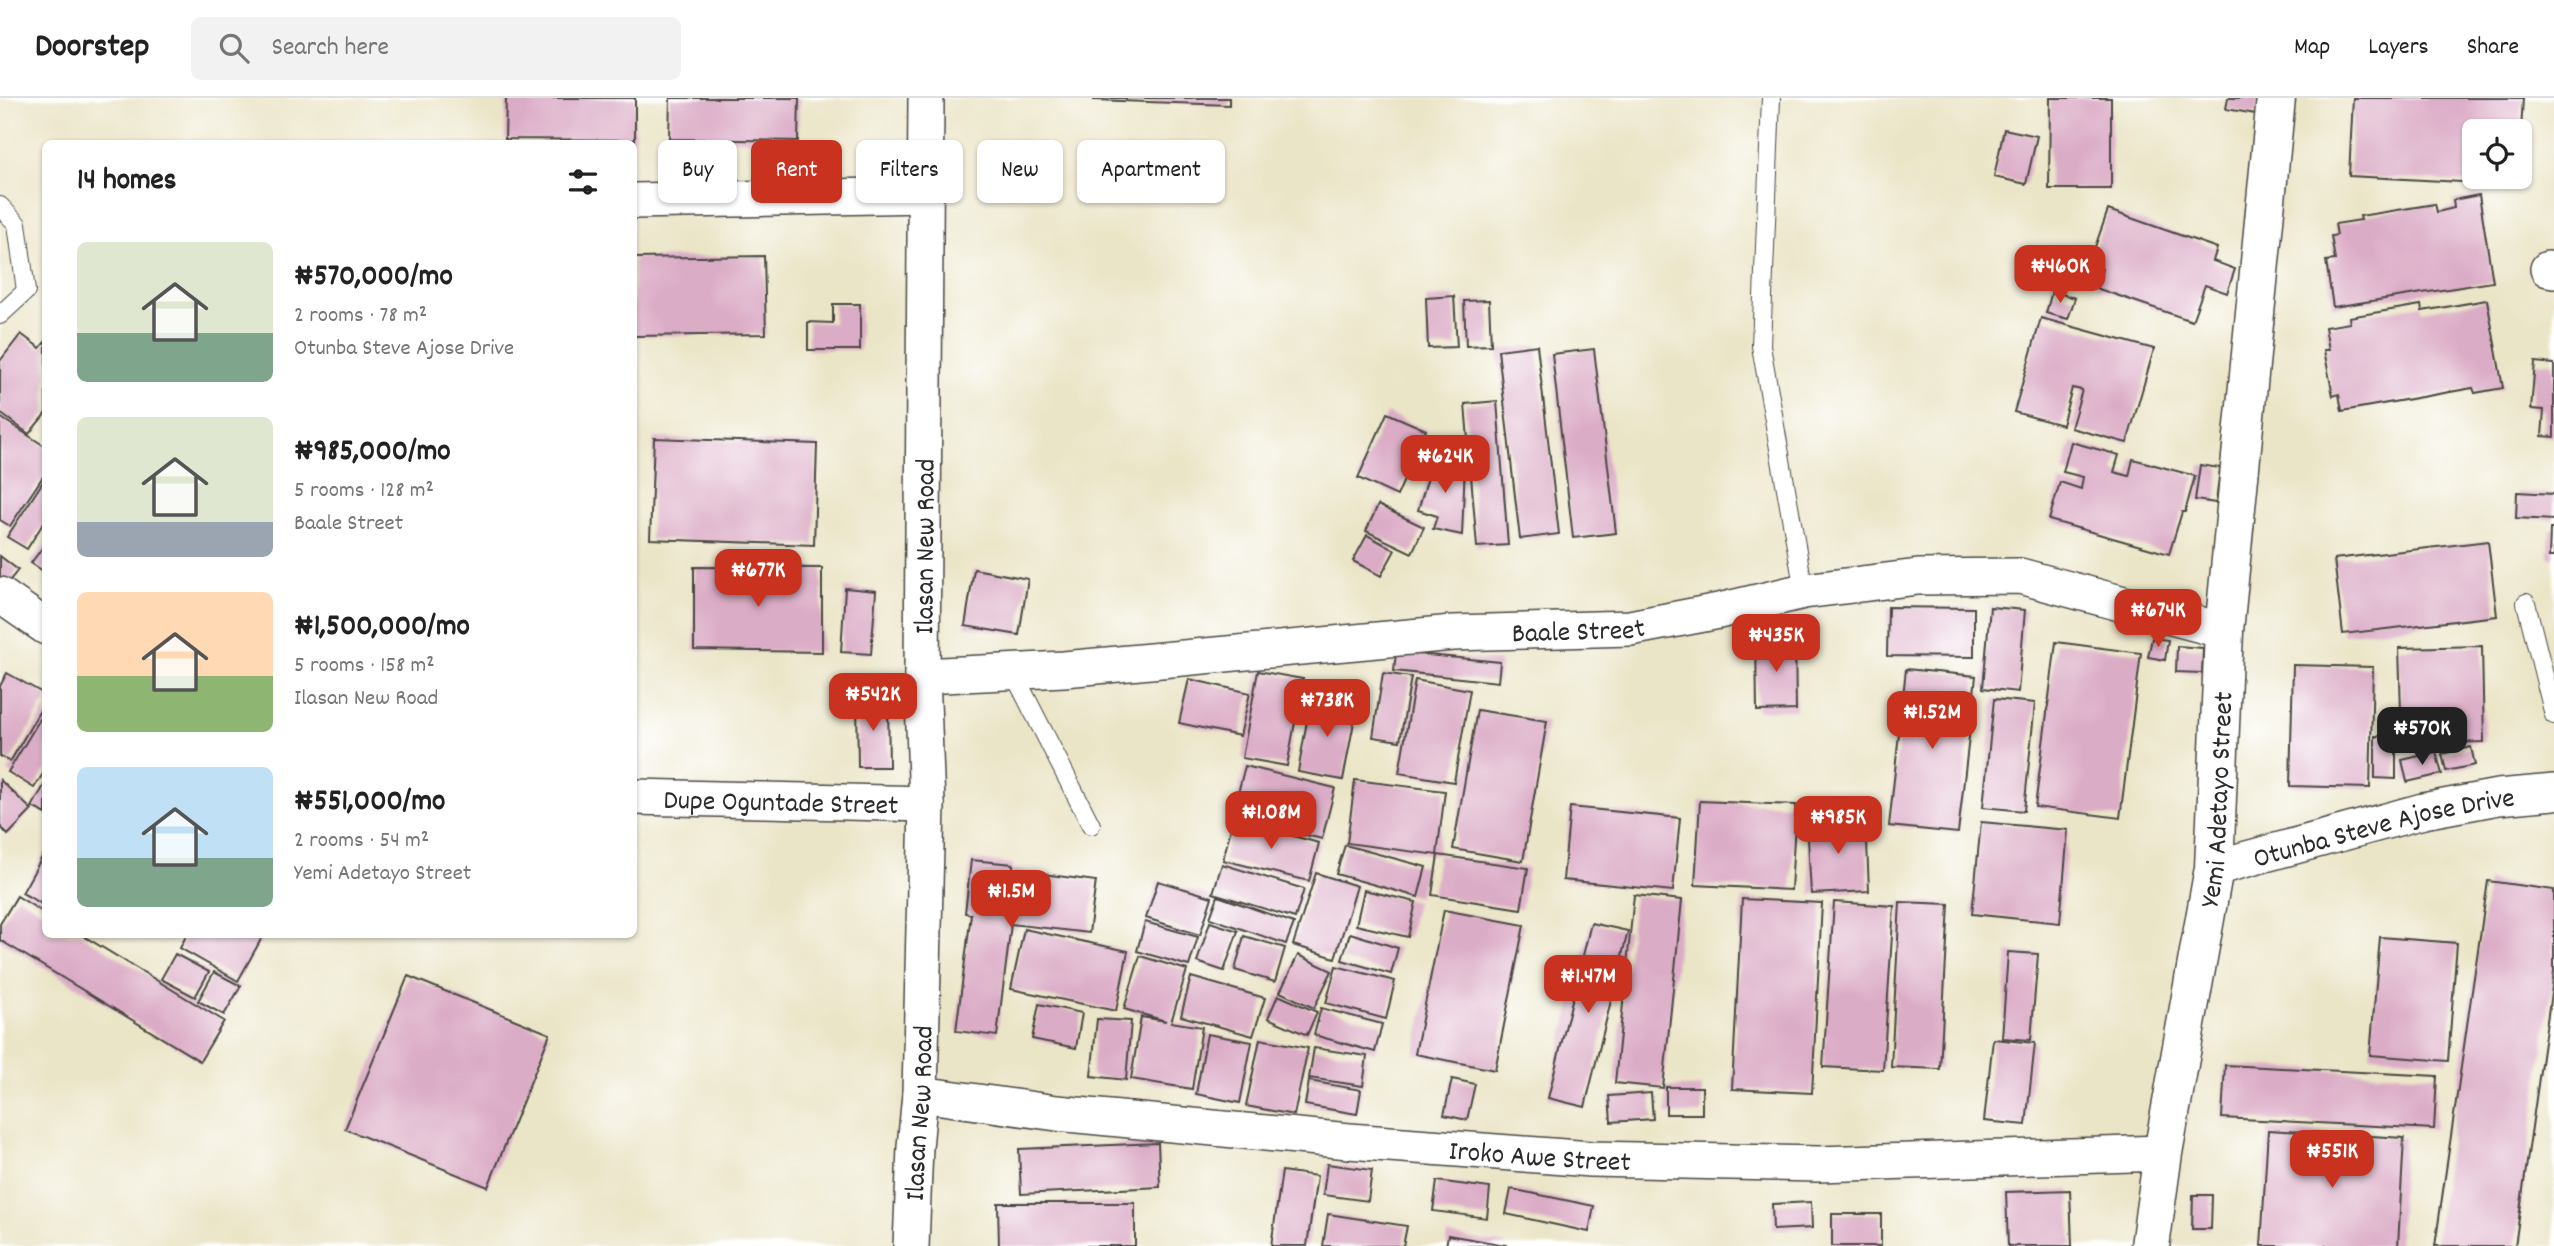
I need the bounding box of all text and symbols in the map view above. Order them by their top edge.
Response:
search box [191,17,681,80]
text: Doorstep [35,25,149,72]
icon: search [215,29,253,67]
text: Search here [271,30,389,67]
text: Map [2294,31,2330,65]
text: Layers [2368,31,2429,65]
text: Share [2467,31,2519,65]
map controls [2462,119,2532,189]
button: locate [2462,119,2532,189]
chip: Buy [658,140,737,203]
chip: Rent [751,140,842,203]
chip: Filters [856,140,963,203]
chip: New [977,140,1063,203]
chip: Apartment [1077,140,1225,203]
text: 14 homes [77,161,176,204]
icon: filters [564,163,602,201]
pin: ₦460K [2011,246,2109,305]
text: ₦460K [2030,251,2090,284]
text: ₦570,000/mo [294,257,453,300]
icon: home [133,270,217,354]
text: 2 rooms · 78 m² [294,300,427,333]
text: Otunba Steve Ajose Drive [294,333,514,366]
text: ₦985,000/mo [294,432,451,475]
pin: ₦624K [1396,436,1494,495]
text: ₦624K [1417,441,1473,474]
icon: home [133,445,217,529]
street label: Ilasan New Road [907,458,949,635]
text: 5 rooms · 128 m² [294,475,434,508]
text: Baale Street [294,508,403,541]
pin: ₦677K [709,550,807,609]
text: ₦677K [731,555,785,588]
pin: ₦674K [2109,589,2207,649]
text: ₦674K [2130,595,2186,628]
text: ₦1,500,000/mo [294,607,470,650]
street label: Baale Street [1511,611,1649,656]
pin: ₦435K [1727,614,1825,674]
icon: home [133,620,217,704]
text: ₦435K [1748,620,1804,653]
text: 5 rooms · 158 m² [294,650,435,683]
pin: ₦542K [824,674,922,733]
text: ₦542K [845,679,901,712]
pin: ₦738K [1278,680,1376,739]
text: Ilasan New Road [294,683,438,716]
text: ₦738K [1300,685,1354,718]
street label: Yemi Adetayo Street [2192,691,2246,911]
pin: ₦1.52M [1875,692,1989,751]
text: ₦1.52M [1903,697,1961,730]
pin: ₦570K [2373,708,2471,767]
text: ₦570K [2393,713,2451,746]
street label: Otunba Steve Ajose Drive [2249,781,2516,881]
text: ₦551,000/mo [294,782,445,825]
street label: Dupe Oguntade Street [663,783,899,828]
pin: ₦1.08M [1214,792,1328,851]
icon: home [133,795,217,879]
pin: ₦985K [1789,796,1887,856]
text: ₦1.08M [1241,797,1301,830]
text: ₦985K [1810,802,1866,835]
text: 2 rooms · 54 m² [294,825,429,858]
text: Yemi Adetayo Street [294,858,471,891]
pin: ₦1.5M [962,870,1060,930]
text: ₦1.5M [987,876,1035,909]
pin: ₦1.47M [1531,956,1645,1015]
text: ₦1.47M [1560,961,1616,994]
street label: Ilasan New Road [898,1025,947,1202]
pin: ₦551K [2283,1130,2381,1190]
street label: Iroko Awe Street [1447,1133,1631,1185]
text: ₦551K [2306,1136,2358,1169]

